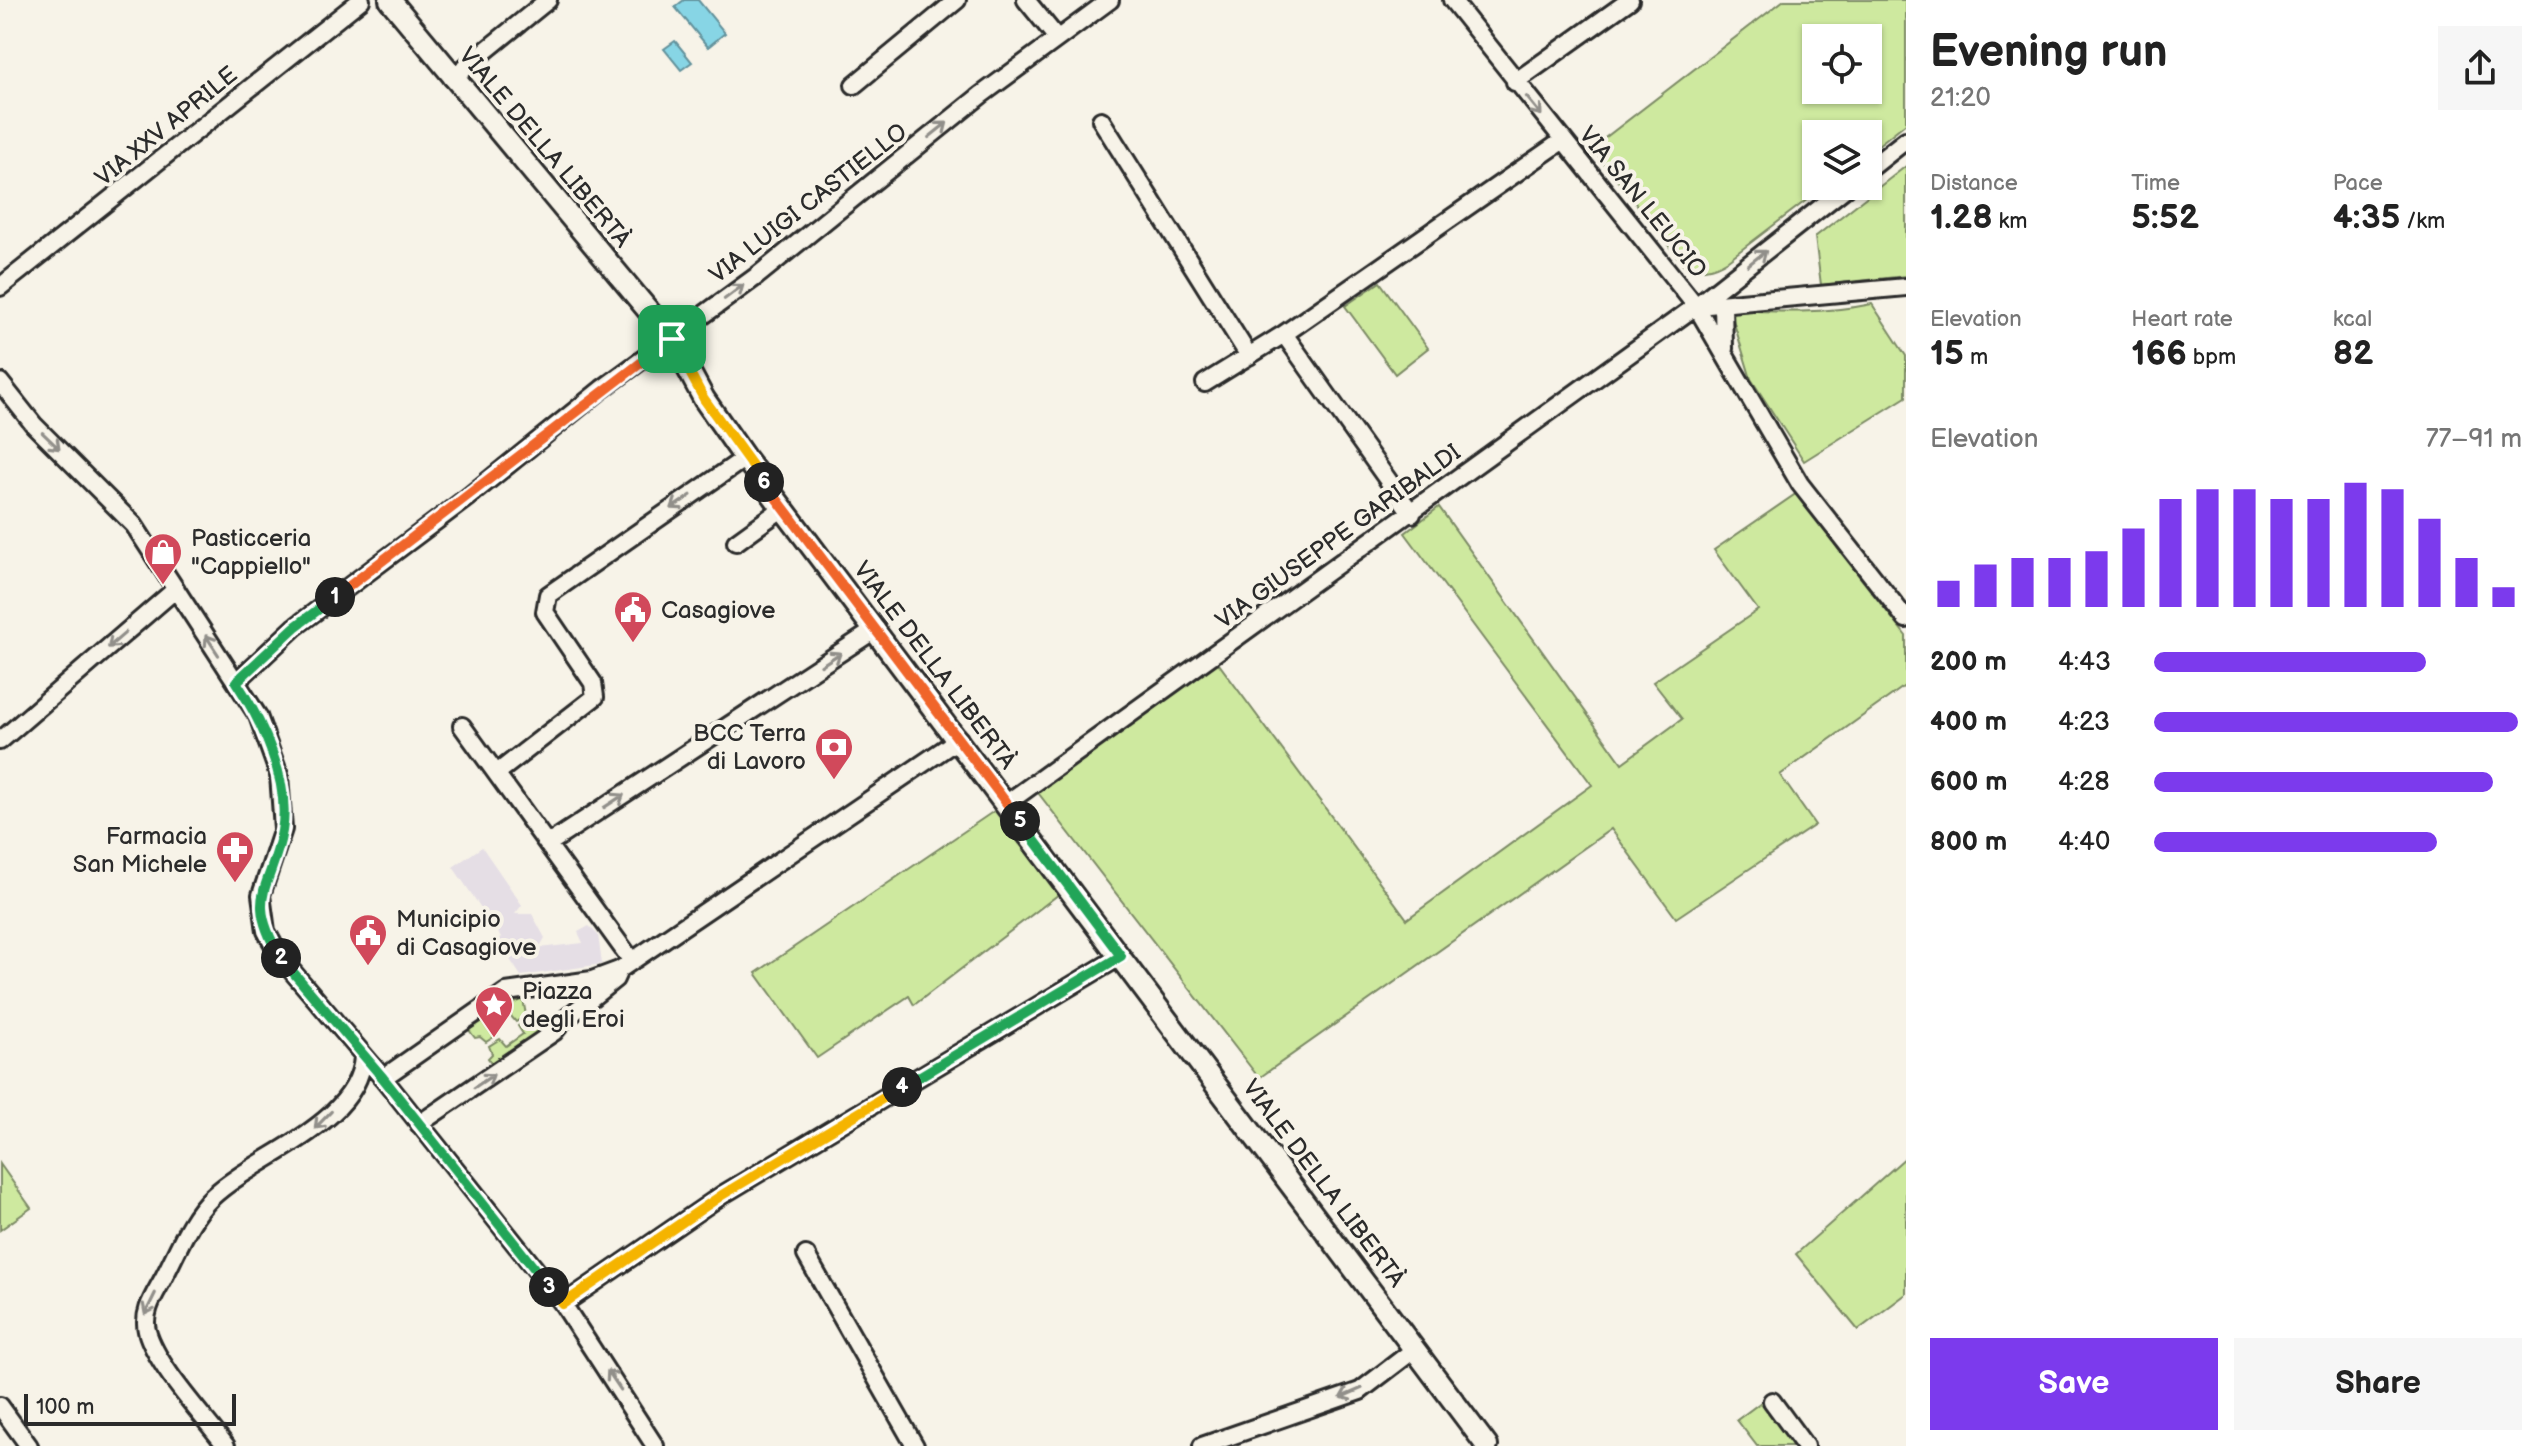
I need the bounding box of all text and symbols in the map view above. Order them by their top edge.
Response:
map controls [1802,24,1882,200]
button: locate [1802,24,1882,104]
text: Evening run [1930,26,2167,79]
button: share [2438,26,2522,110]
street label: VIALE DELLA LIBERTÀ [452,41,638,254]
street label: VIA XXV APRILE [89,60,243,193]
text: 21:20 [1930,83,1991,114]
one-way arrow [1525,95,1543,116]
street label: VIA LUIGI CASTIELLO [704,117,913,290]
button: layers [1802,120,1882,200]
one-way arrow [927,121,947,139]
street label: VIA SAN LEUCIO [1573,121,1713,284]
text: Distance [1930,170,2018,197]
text: Time [2131,170,2180,197]
text: Pace [2333,170,2383,197]
text: 1.28 [1930,197,1993,238]
text: 5:52 [2131,197,2199,238]
text: 4:35 [2333,197,2400,238]
text: km [1993,208,2028,235]
text: /km [2400,208,2445,235]
one-way arrow [1746,249,1767,266]
one-way arrow [723,284,745,301]
pin [638,305,706,373]
text: Elevation [1930,306,2022,333]
text: Heart rate [2131,306,2233,333]
text: kcal [2333,306,2372,333]
icon: arrive [650,317,694,361]
text: 15 [1930,333,1964,374]
text: 166 [2131,333,2187,374]
text: 82 [2333,333,2373,374]
text: m [1964,344,1988,371]
text: bpm [2187,344,2236,371]
text: Elevation [1930,424,2038,455]
text: 77–91 m [2426,424,2522,455]
one-way arrow [41,431,60,450]
street label: VIA GIUSEPPE GARIBALDI [1210,438,1467,635]
pin: 6 [744,462,784,502]
text: 6 [757,468,771,495]
one-way arrow [670,494,692,510]
place label: Pasticceria "Cappiello" [191,524,311,581]
shop icon: Pasticceria "Cappiello" [142,531,184,586]
street label: VIALE DELLA LIBERTÀ [847,555,1023,775]
pin: 1 [315,577,355,617]
text: 1 [330,583,340,610]
public building icon: Casagiove [612,589,654,644]
place label: Casagiove [661,596,776,625]
one-way arrow [107,631,127,649]
one-way arrow [204,634,220,657]
text: 200 m [1930,647,2007,678]
text: 4:43 [2058,647,2111,678]
one-way arrow [819,650,842,666]
text: 400 m [1930,707,2007,738]
text: 4:23 [2058,707,2110,738]
place label: BCC Terra di Lavoro [693,719,806,776]
bank icon: BCC Terra di Lavoro [813,726,855,781]
text: 600 m [1930,767,2007,798]
text: 4:28 [2058,767,2110,798]
one-way arrow [602,793,624,810]
pin: 5 [1000,801,1040,841]
text: 5 [1014,807,1026,834]
place label: Farmacia San Michele [73,822,207,879]
text: 800 m [1930,827,2007,858]
text: 4:40 [2058,827,2110,858]
pharmacy icon: Farmacia San Michele [214,829,256,884]
place label: Municipio di Casagiove [396,905,536,962]
public building icon: Municipio di Casagiove [347,912,389,967]
pin: 2 [261,938,301,978]
text: 2 [274,944,288,971]
place label: Piazza degli Eroi [522,977,625,1034]
place icon: Piazza degli Eroi [473,984,515,1039]
pin: 4 [882,1067,922,1107]
one-way arrow [473,1073,495,1089]
text: 4 [896,1073,908,1100]
street label: VIALE DELLA LIBERTÀ [1236,1073,1412,1293]
one-way arrow [314,1110,333,1129]
pin: 3 [529,1267,569,1307]
text: 3 [543,1273,555,1300]
one-way arrow [142,1292,158,1316]
button: Save [1930,1338,2218,1430]
button: Share [2234,1338,2522,1430]
one-way arrow [606,1369,622,1391]
one-way arrow [1340,1387,1364,1402]
scale bar [24,1390,236,1426]
text: 100 m [36,1394,95,1421]

